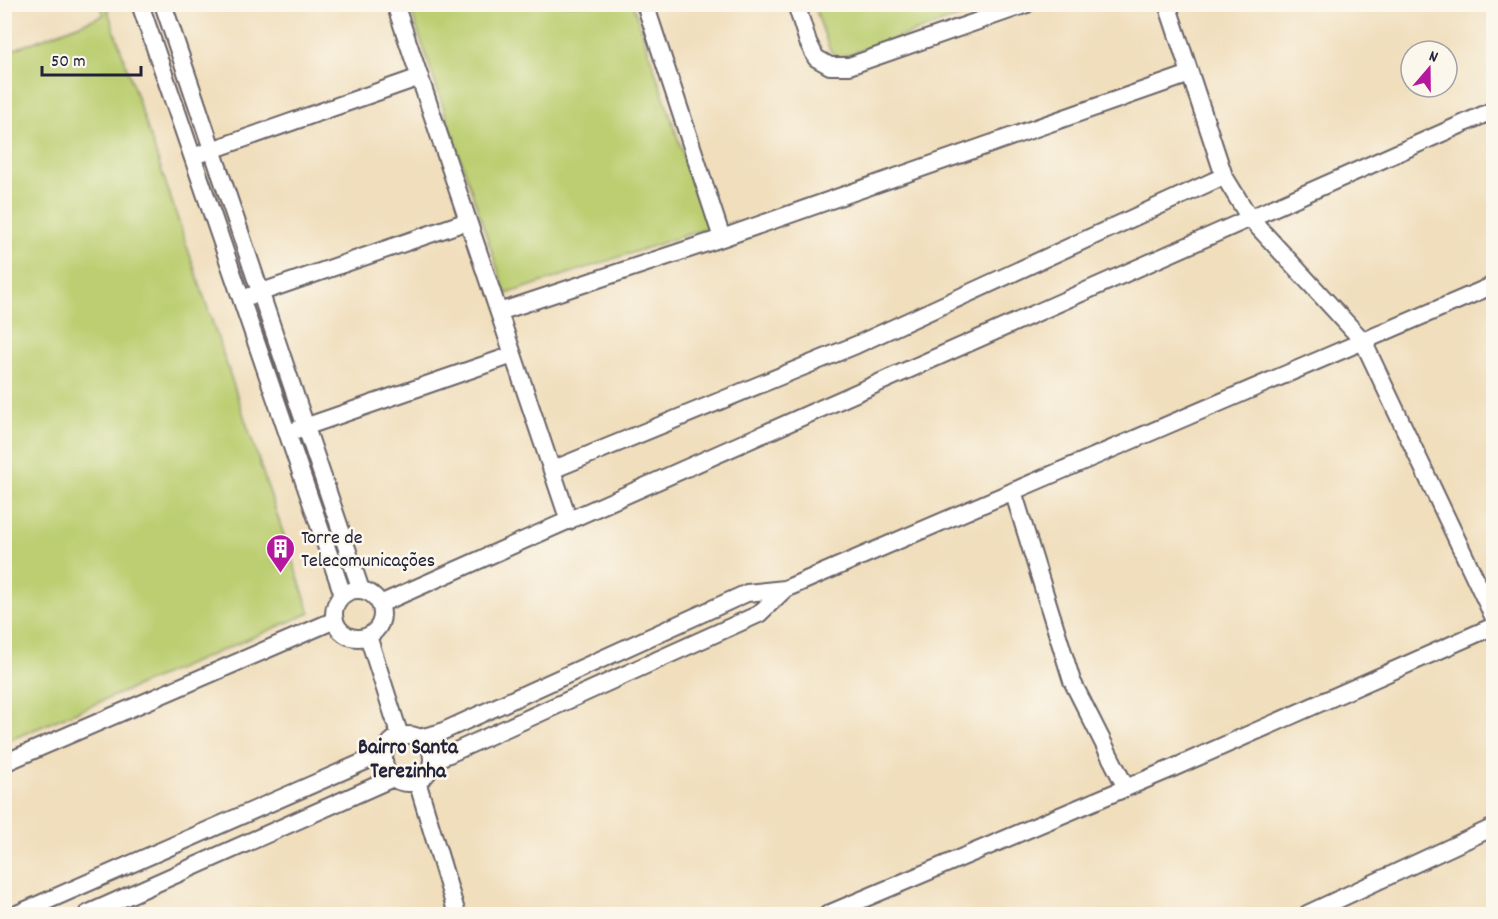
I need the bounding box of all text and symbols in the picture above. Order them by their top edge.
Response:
scale bar [42,39,141,77]
north arrow [1399,39,1459,99]
text: N [1426,45,1441,69]
text: 50 m [51,50,86,75]
place label: Torre de Telecomunicações [301,525,435,576]
building icon: Torre de Telecomunicações [264,532,296,574]
district label: Bairro Santa Terezinha [358,734,459,788]

